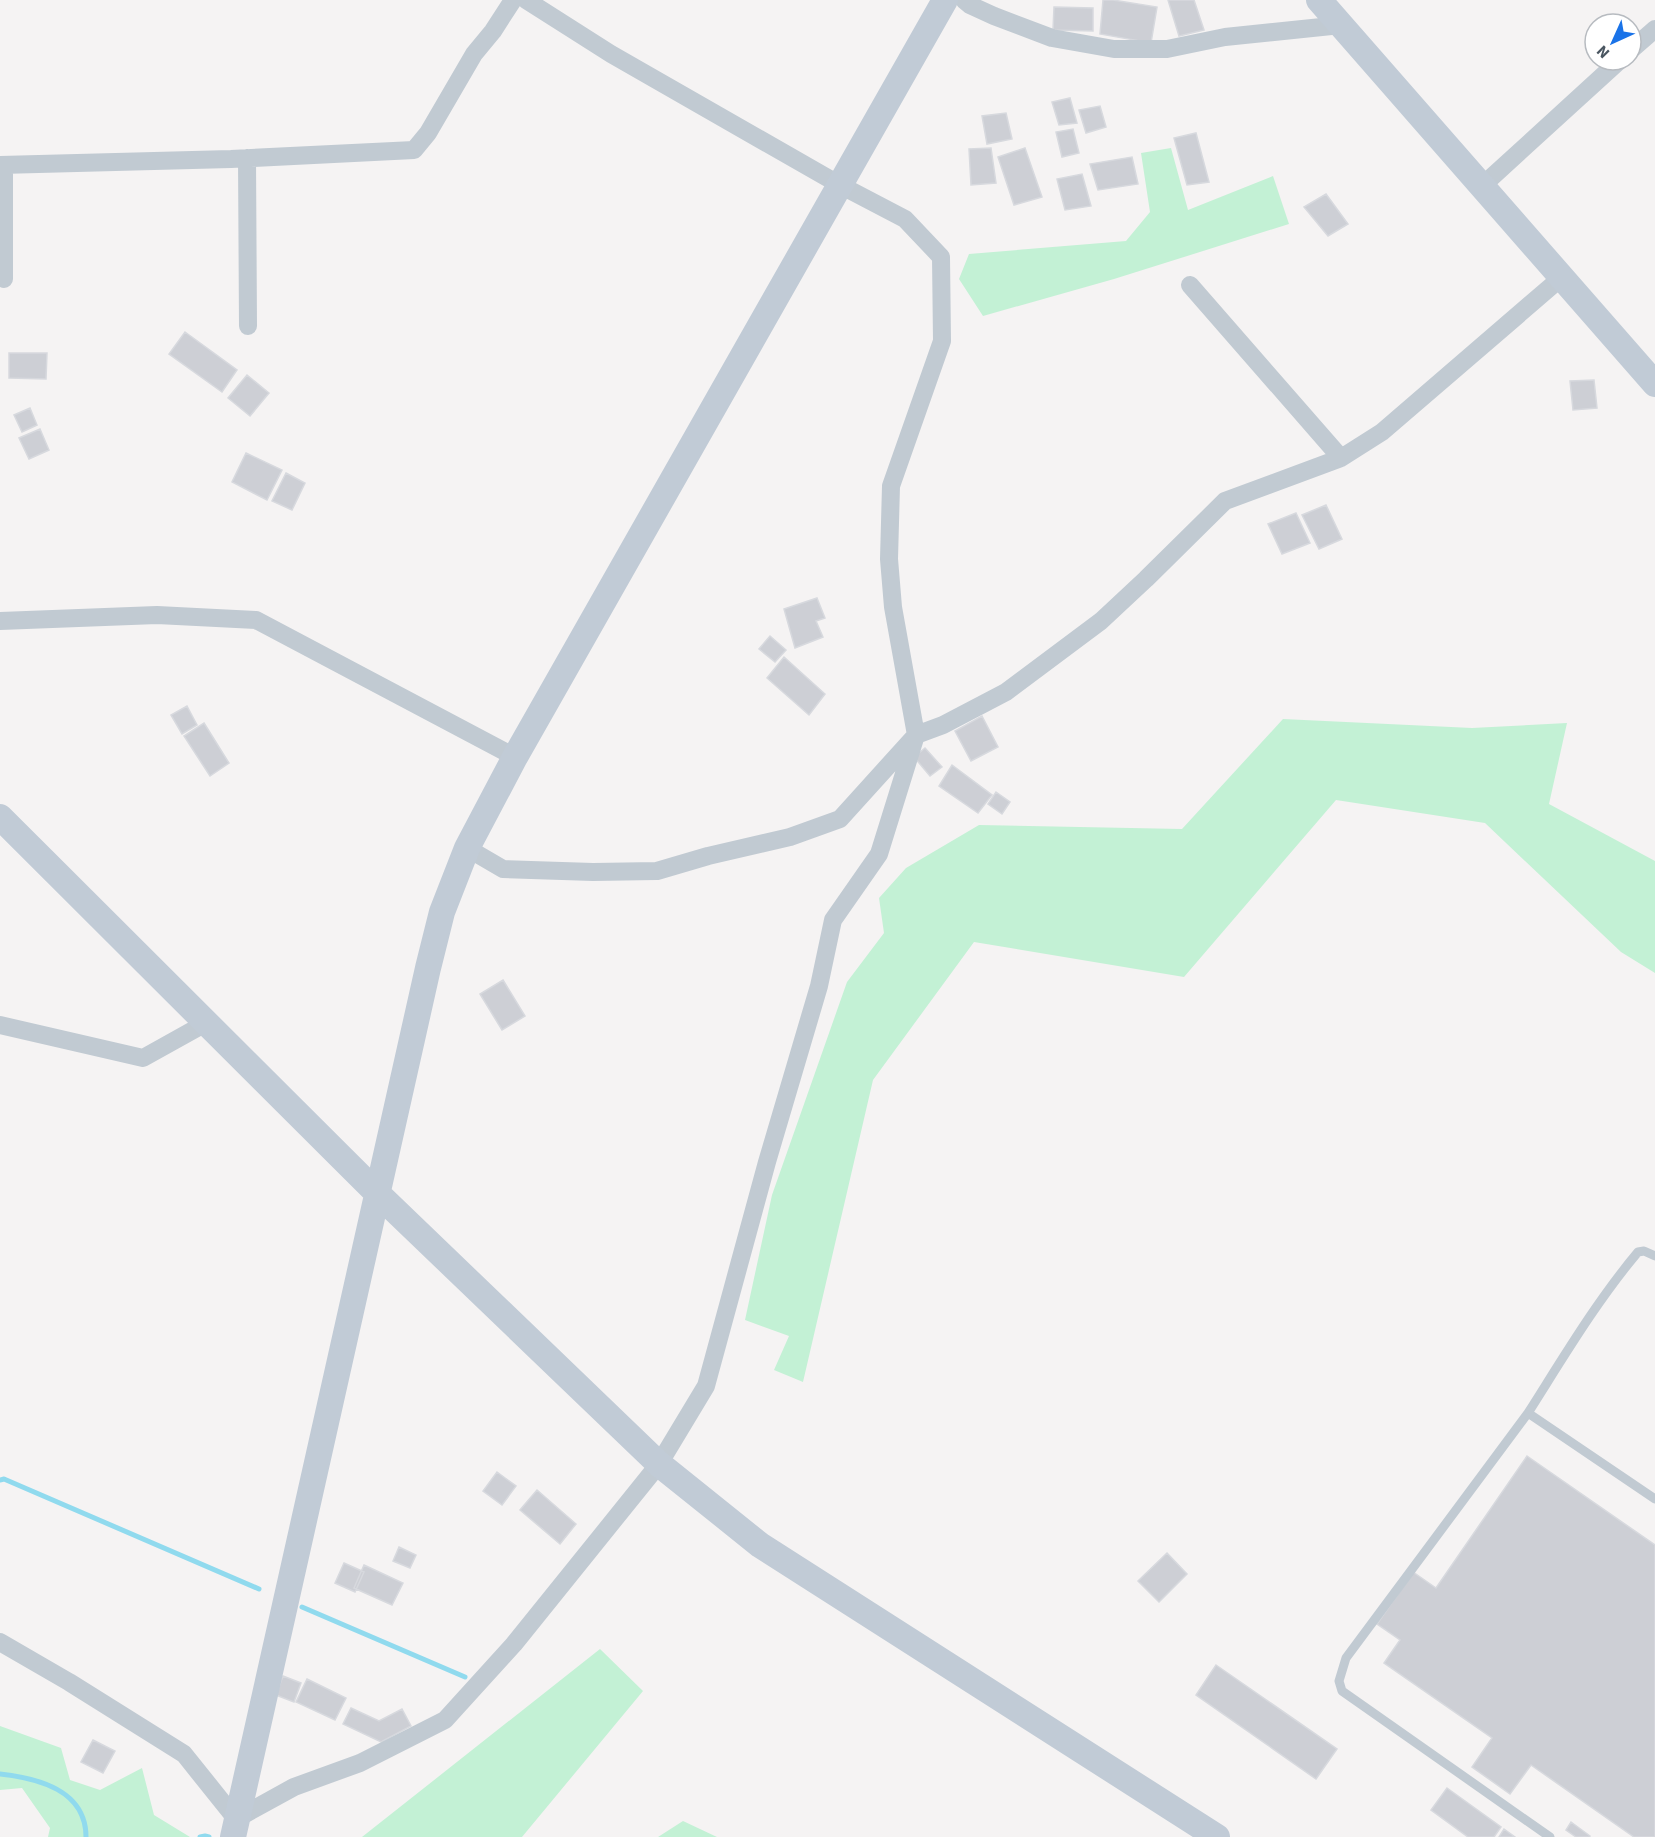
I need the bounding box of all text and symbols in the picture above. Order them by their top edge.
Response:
north arrow [1583,12,1643,72]
text: N [1592,40,1615,63]

